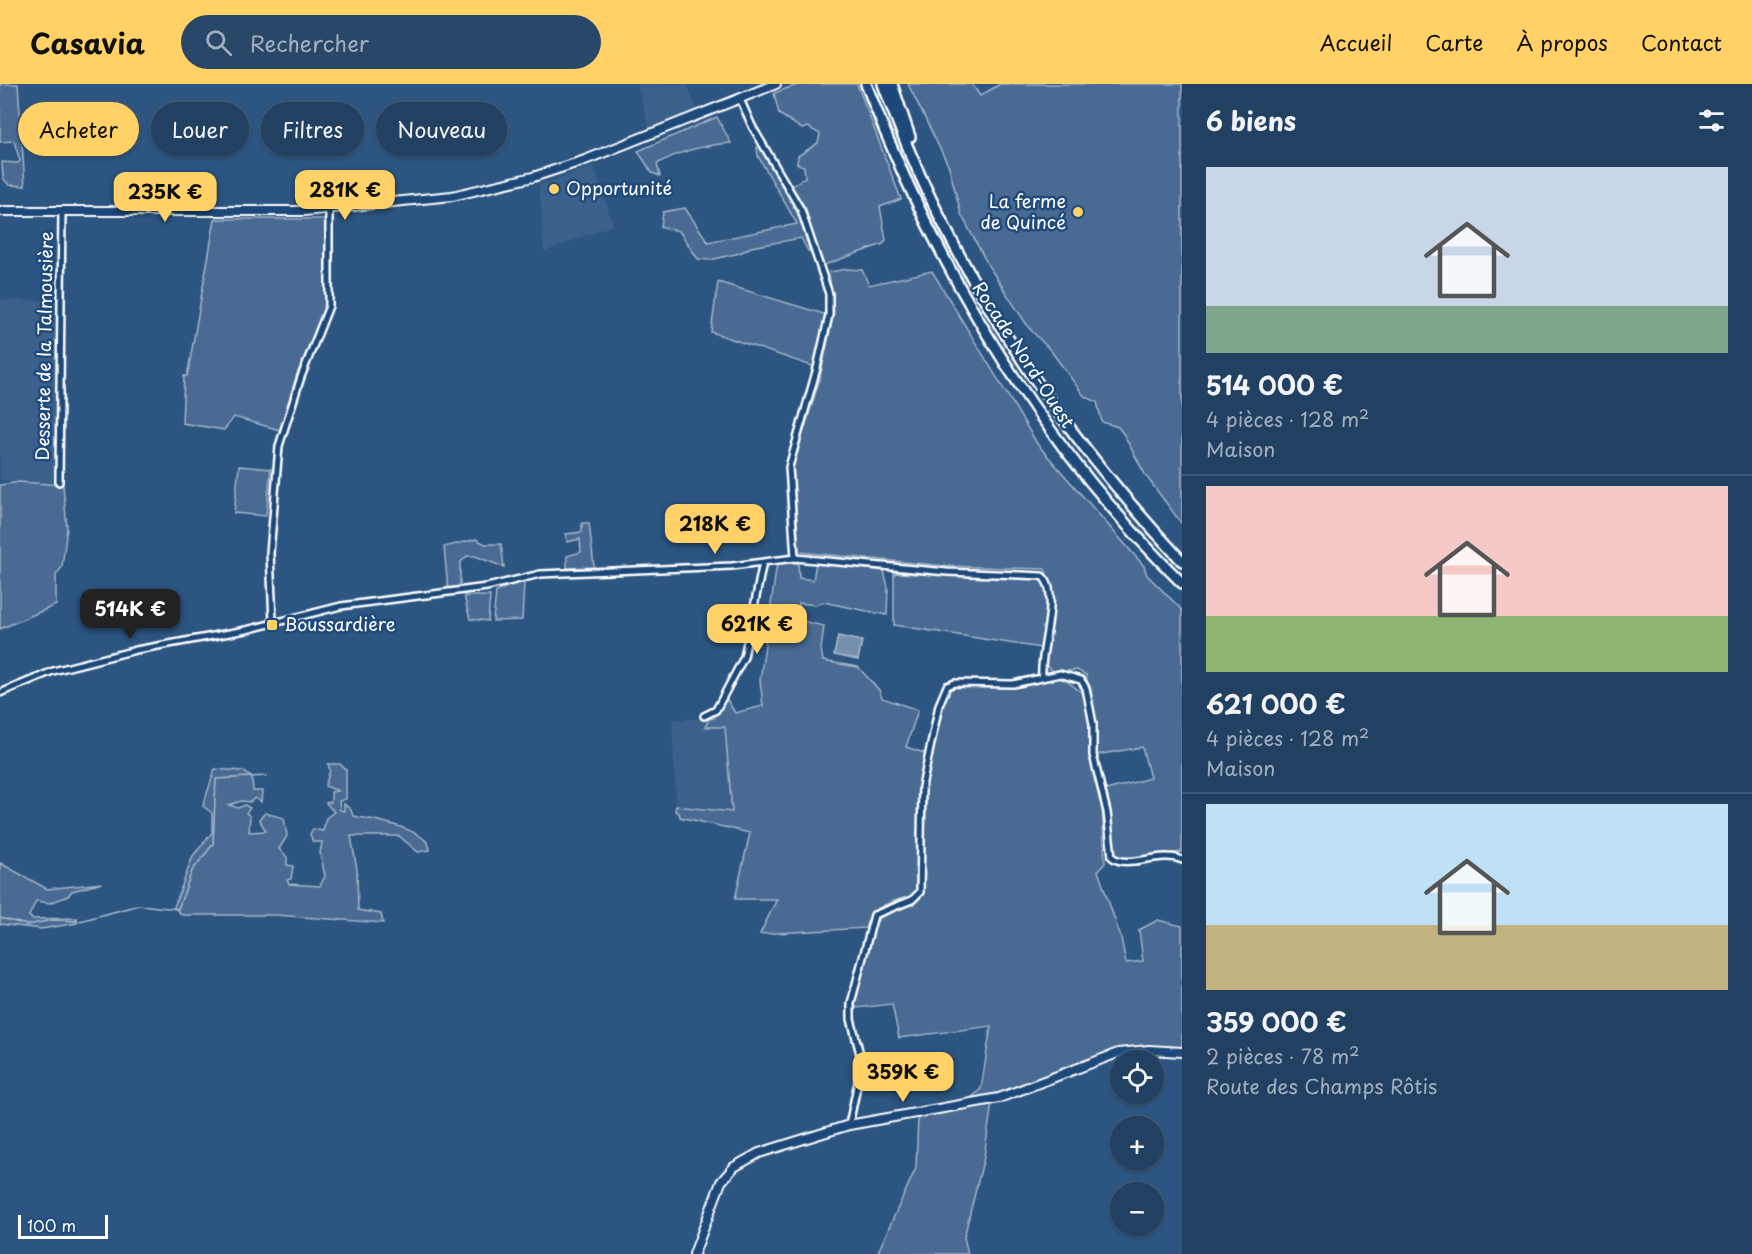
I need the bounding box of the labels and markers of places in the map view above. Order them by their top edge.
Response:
pin: 281K € [296,170,394,221]
pin: 235K € [116,172,214,223]
place label: Opportunité [566,174,672,201]
marker: Opportunité [547,182,561,196]
place label: La ferme de Quincé [980,187,1066,235]
marker: La ferme de Quincé [1071,205,1085,219]
pin: 218K € [666,504,764,555]
pin: 514K € [81,589,179,640]
pin: 621K € [708,604,806,655]
place label: Boussardière [284,610,396,637]
marker: Boussardière [265,618,279,632]
pin: 359K € [854,1052,952,1103]

